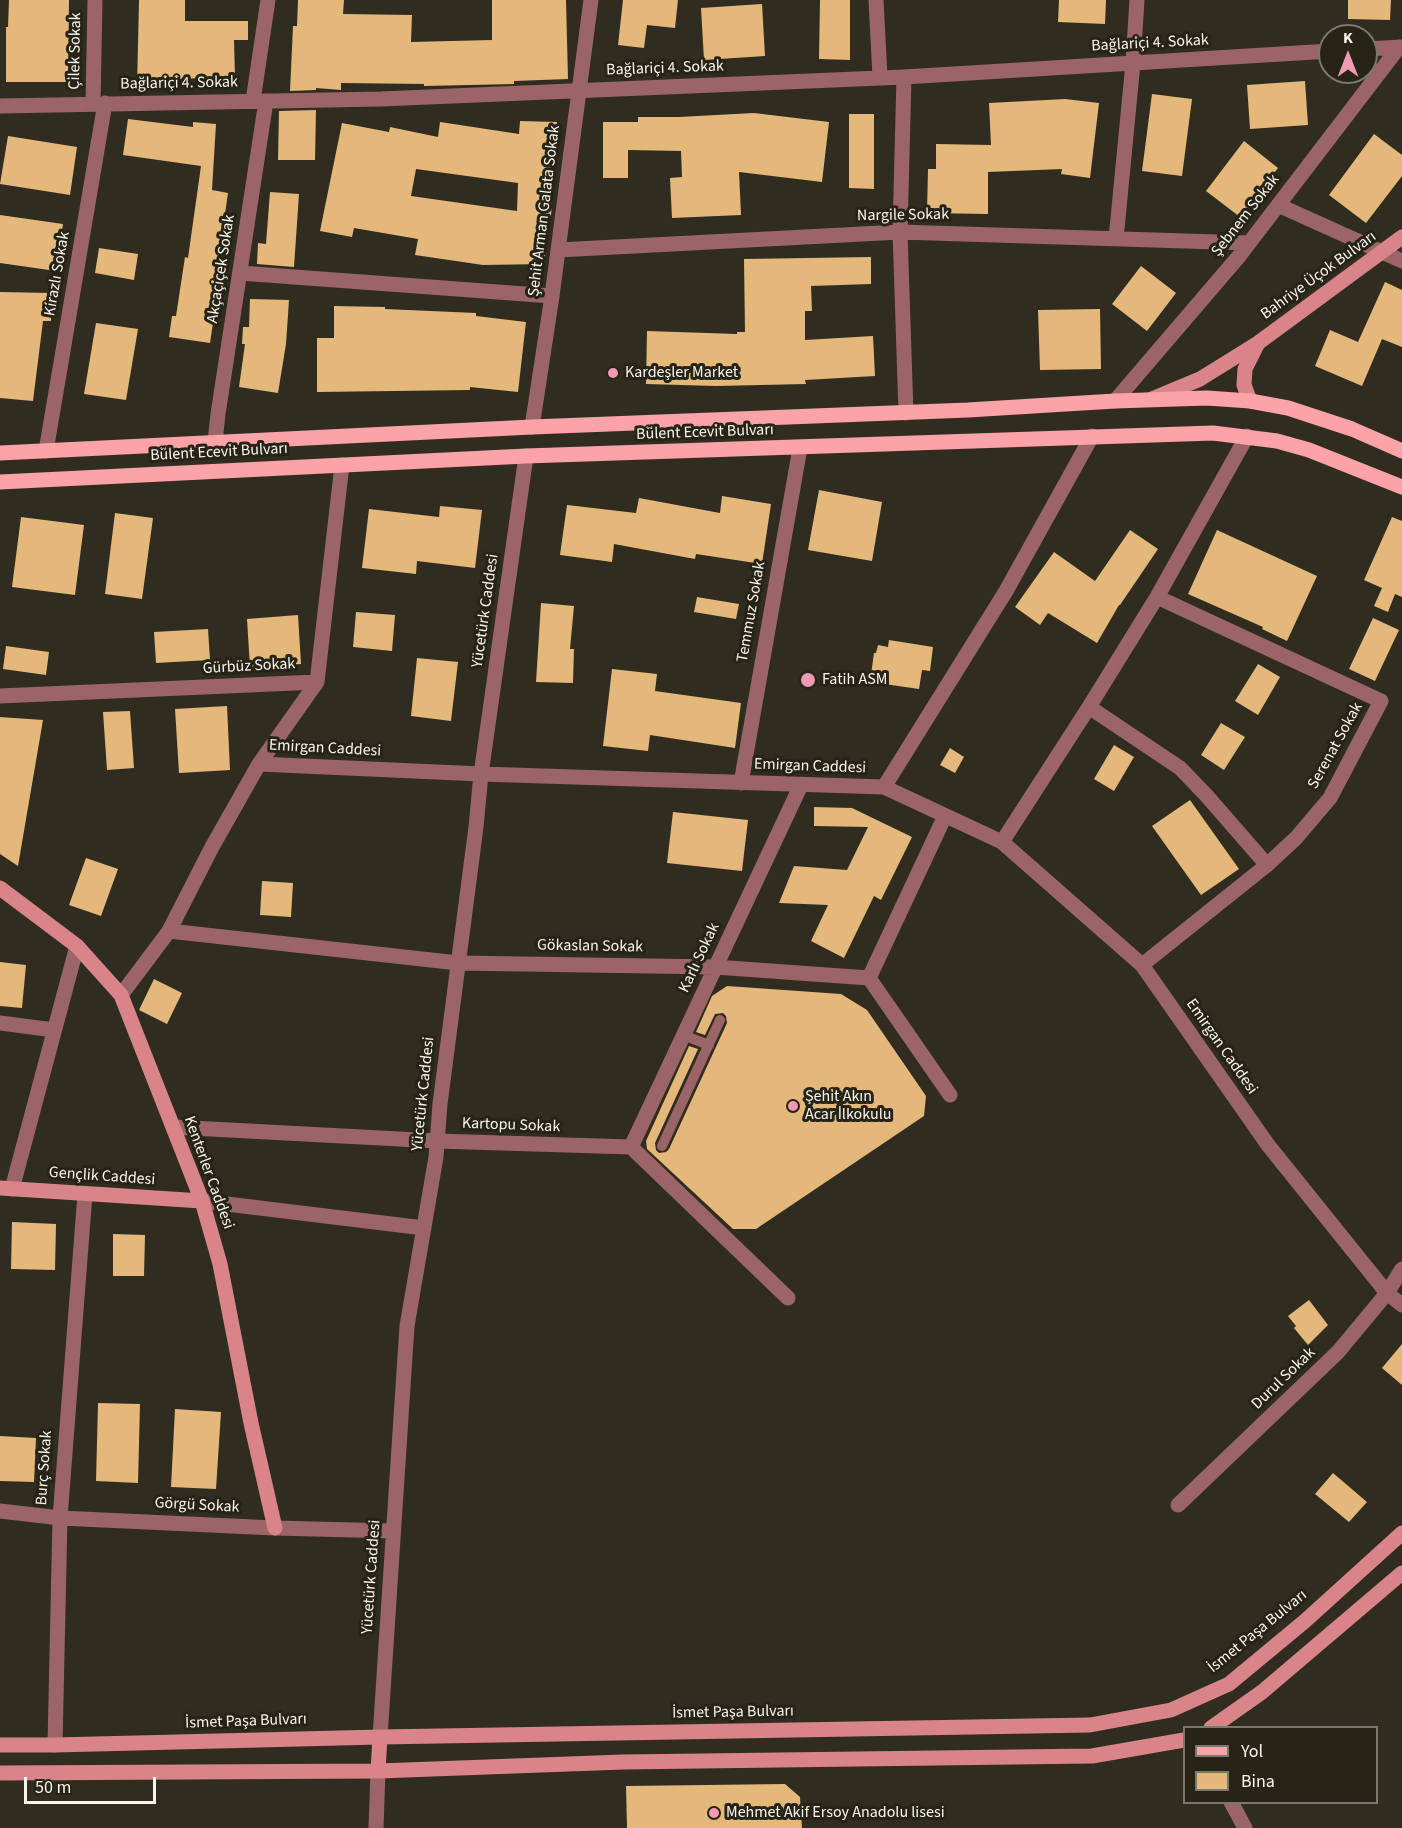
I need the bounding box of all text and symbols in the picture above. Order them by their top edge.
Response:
street label: Çilek Sokak [66,12,86,90]
north arrow [1318,24,1378,84]
text: K [1343,27,1353,49]
street label: Bağlariçi 4. Sokak [1091,31,1209,57]
street label: Bağlariçi 4. Sokak [606,57,724,81]
street label: Bağlariçi 4. Sokak [120,73,238,95]
street label: Şehit Arman Galata Sokak [525,124,565,298]
street label: Şebnem Sokak [1208,171,1284,261]
street label: Nargile Sokak [857,206,949,226]
street label: Akçaçiçek Sokak [204,213,240,325]
street label: Bahriye Üçok Bulvarı [1257,228,1381,324]
street label: Kirazlı Sokak [41,230,75,318]
place label: Kardeşler Market [625,363,738,383]
marker: Kardeşler Market [606,366,620,380]
street label: Bülent Ecevit Bulvarı [636,421,774,445]
street label: Bülent Ecevit Bulvarı [150,440,288,466]
street label: Yücetürk Caddesi [469,553,503,669]
street label: Temmuz Sokak [734,560,770,664]
street label: Gürbüz Sokak [202,655,296,679]
place label: Fatih ASM [822,670,887,690]
marker: Fatih ASM [799,671,817,689]
street label: Serenat Sokak [1304,699,1368,793]
street label: Emirgan Caddesi [268,736,382,762]
street label: Emirgan Caddesi [754,755,866,779]
street label: Karlı Sokak [675,920,725,996]
street label: Gökaslan Sokak [537,936,643,958]
street label: Emirgan Caddesi [1181,995,1261,1099]
street label: Yücetürk Caddesi [408,1036,440,1152]
place label: Şehit Akın Acar İlkokulu [805,1087,891,1125]
marker: Şehit Akın Acar İlkokulu [786,1099,800,1113]
street label: Kenterler Caddesi [179,1114,237,1232]
street label: Kartopu Sokak [461,1115,561,1137]
street label: Gençlik Caddesi [48,1164,156,1190]
street label: Durul Sokak [1248,1344,1320,1414]
street label: Burç Sokak [33,1430,57,1506]
street label: Görgü Sokak [154,1494,240,1518]
street label: Yücetürk Caddesi [358,1519,386,1635]
street label: İsmet Paşa Bulvarı [1205,1586,1311,1678]
street label: İsmet Paşa Bulvarı [672,1702,794,1724]
street label: İsmet Paşa Bulvarı [185,1710,307,1734]
legend [1183,1726,1378,1804]
text: Yol [1241,1739,1263,1764]
scale bar [27,1765,159,1803]
text: Bina [1241,1769,1275,1794]
text: 50 m [35,1775,71,1800]
place label: Mehmet Akif Ersoy Anadolu lisesi [726,1803,945,1823]
marker: Mehmet Akif Ersoy Anadolu lisesi [707,1806,721,1820]

